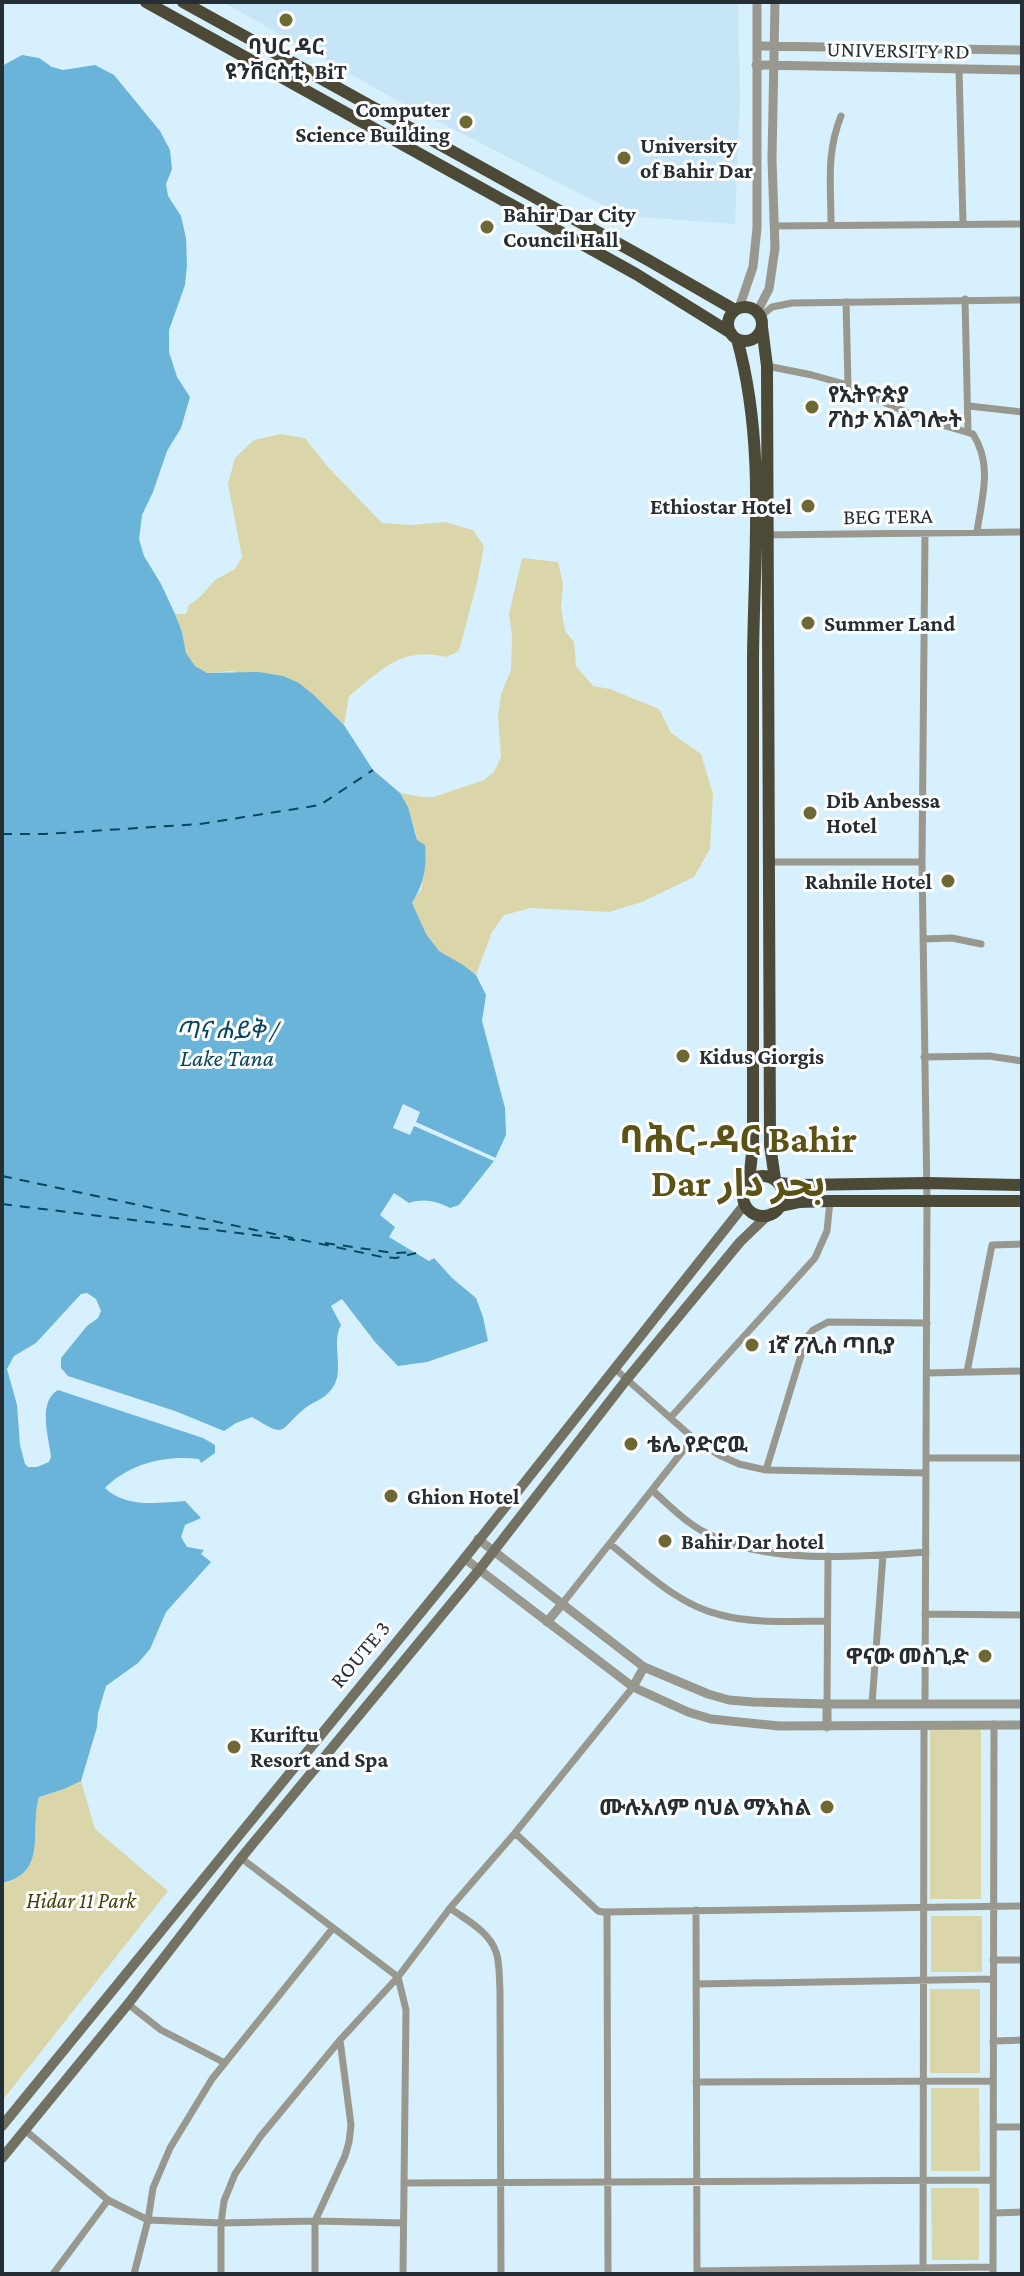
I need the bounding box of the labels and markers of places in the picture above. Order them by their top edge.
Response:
marker: ባህር ዳር ዩንቨርስቲ, BiT [277,11,295,29]
place label: ባህር ዳር ዩንቨርስቲ, BiT [225,34,347,84]
place label: Computer Science Building [295,97,450,147]
marker: Computer Science Building [457,113,475,131]
place label: University of Bahir Dar [640,133,753,183]
marker: University of Bahir Dar [615,149,633,167]
place label: Bahir Dar City Council Hall [503,202,636,252]
marker: Bahir Dar City Council Hall [478,218,496,236]
place label: የኢትዮጵያ ፖስታ አገልግሎት [828,382,962,432]
marker: የኢትዮጵያ ፖስታ አገልግሎት [803,398,821,416]
place label: Ethiostar Hotel [650,494,793,519]
marker: Ethiostar Hotel [799,497,817,515]
place label: Summer Land [824,611,955,636]
marker: Summer Land [799,614,817,632]
place label: Dib Anbessa Hotel [826,788,941,838]
marker: Dib Anbessa Hotel [801,804,819,822]
place label: Rahnile Hotel [805,869,933,894]
marker: Rahnile Hotel [939,872,957,890]
place label: Kidus Giorgis [699,1044,824,1069]
marker: Kidus Giorgis [674,1047,692,1065]
place label: 1ኛ ፖሊስ ጣቢያ [768,1333,895,1358]
marker: 1ኛ ፖሊስ ጣቢያ [743,1336,761,1354]
place label: ቴሌ የድሮዉ [647,1432,748,1457]
marker: ቴሌ የድሮዉ [622,1435,640,1453]
place label: Ghion Hotel [407,1484,520,1509]
marker: Ghion Hotel [382,1487,400,1505]
place label: Bahir Dar hotel [681,1529,825,1554]
marker: Bahir Dar hotel [656,1532,674,1550]
place label: ዋናው መስጊድ [846,1644,969,1669]
marker: ዋናው መስጊድ [976,1647,994,1665]
place label: Kuriftu Resort and Spa [250,1722,388,1772]
marker: Kuriftu Resort and Spa [225,1738,243,1756]
place label: ሙሉአለም ባህል ማእከል [599,1795,811,1820]
marker: ሙሉአለም ባህል ማእከል [818,1798,836,1816]

